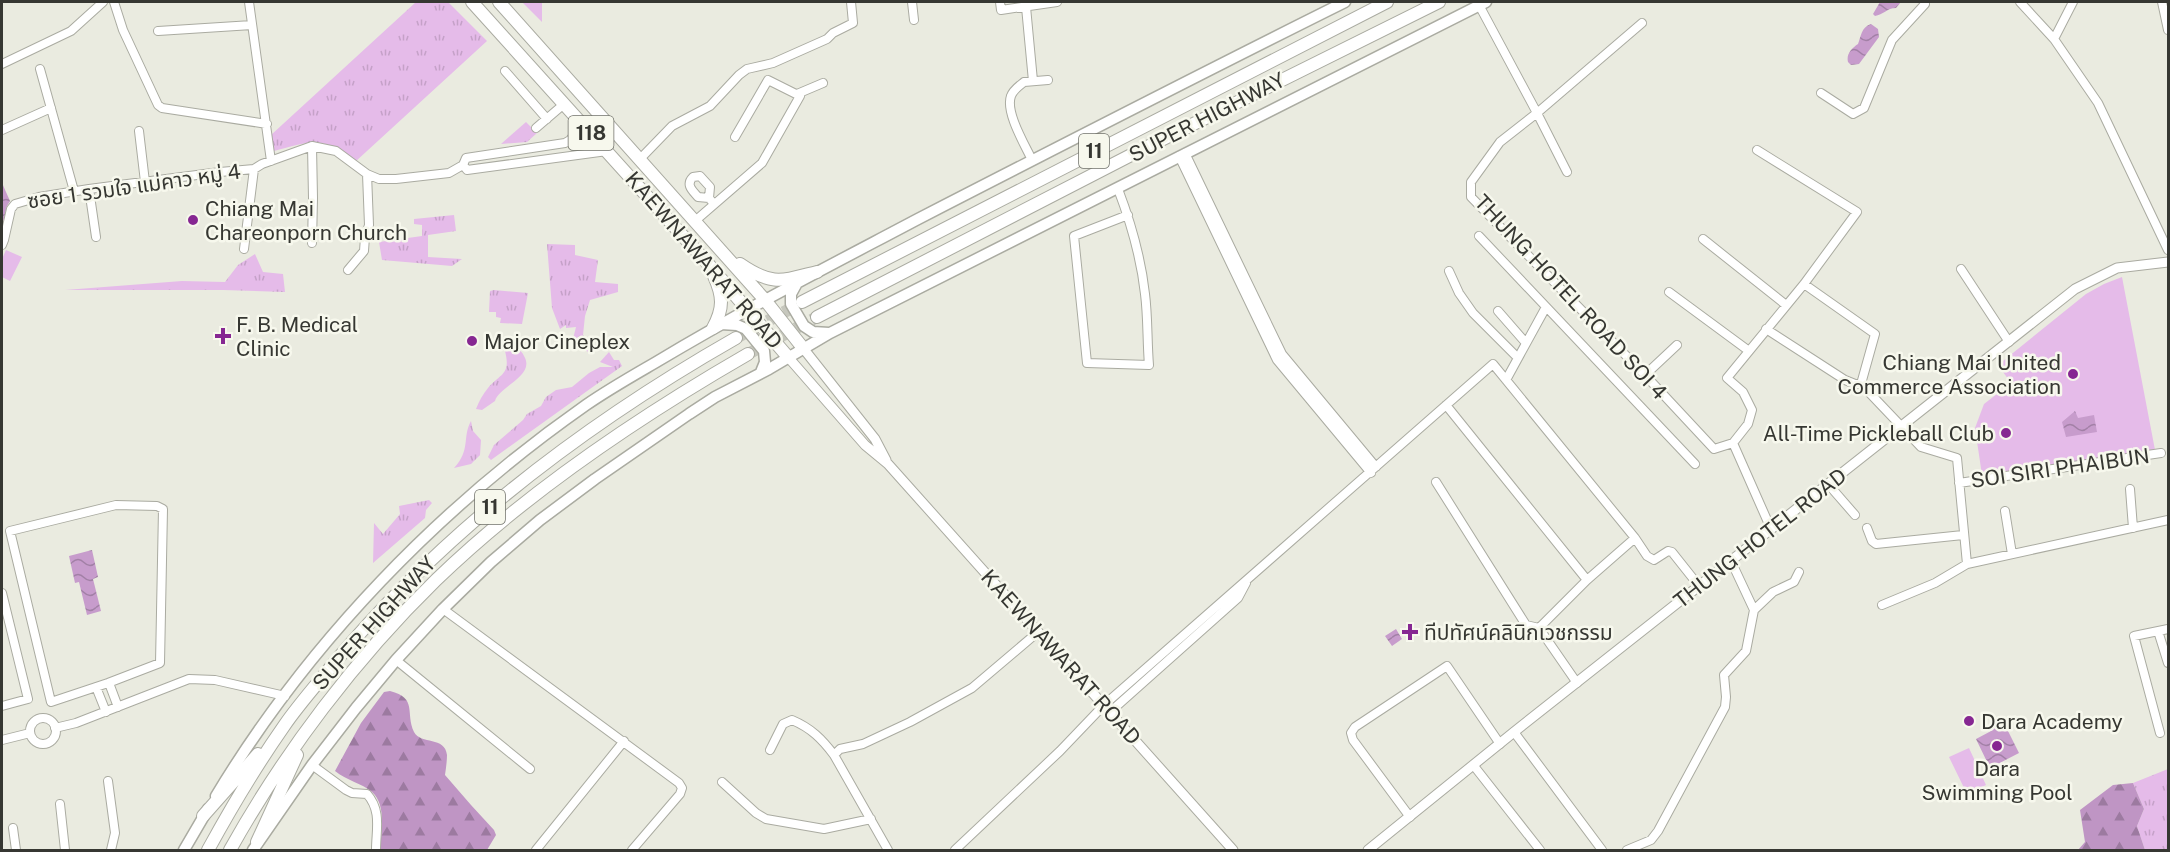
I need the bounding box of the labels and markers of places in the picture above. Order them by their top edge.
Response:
place label: Chiang Mai Chareonporn Church [205,196,407,245]
marker: Chiang Mai Chareonporn Church [186,213,200,227]
place label: F. B. Medical Clinic [236,312,358,361]
marker: F. B. Medical Clinic [214,327,232,345]
place label: Major Cineplex [484,329,630,354]
marker: Major Cineplex [465,334,479,348]
place label: Chiang Mai United Commerce Association [1838,350,2061,399]
marker: Chiang Mai United Commerce Association [2066,367,2080,381]
place label: All-Time Pickleball Club [1763,421,1994,446]
marker: All-Time Pickleball Club [1999,426,2013,440]
place label: ทีปทัศน์คลินิกเวชกรรม [1424,620,1613,645]
marker: ทีปทัศน์คลินิกเวชกรรม [1401,623,1419,641]
place label: Dara Academy [1981,709,2123,734]
marker: Dara Academy [1962,714,1976,728]
marker: Dara Swimming Pool [1990,739,2004,753]
place label: Dara Swimming Pool [1921,756,2073,805]

